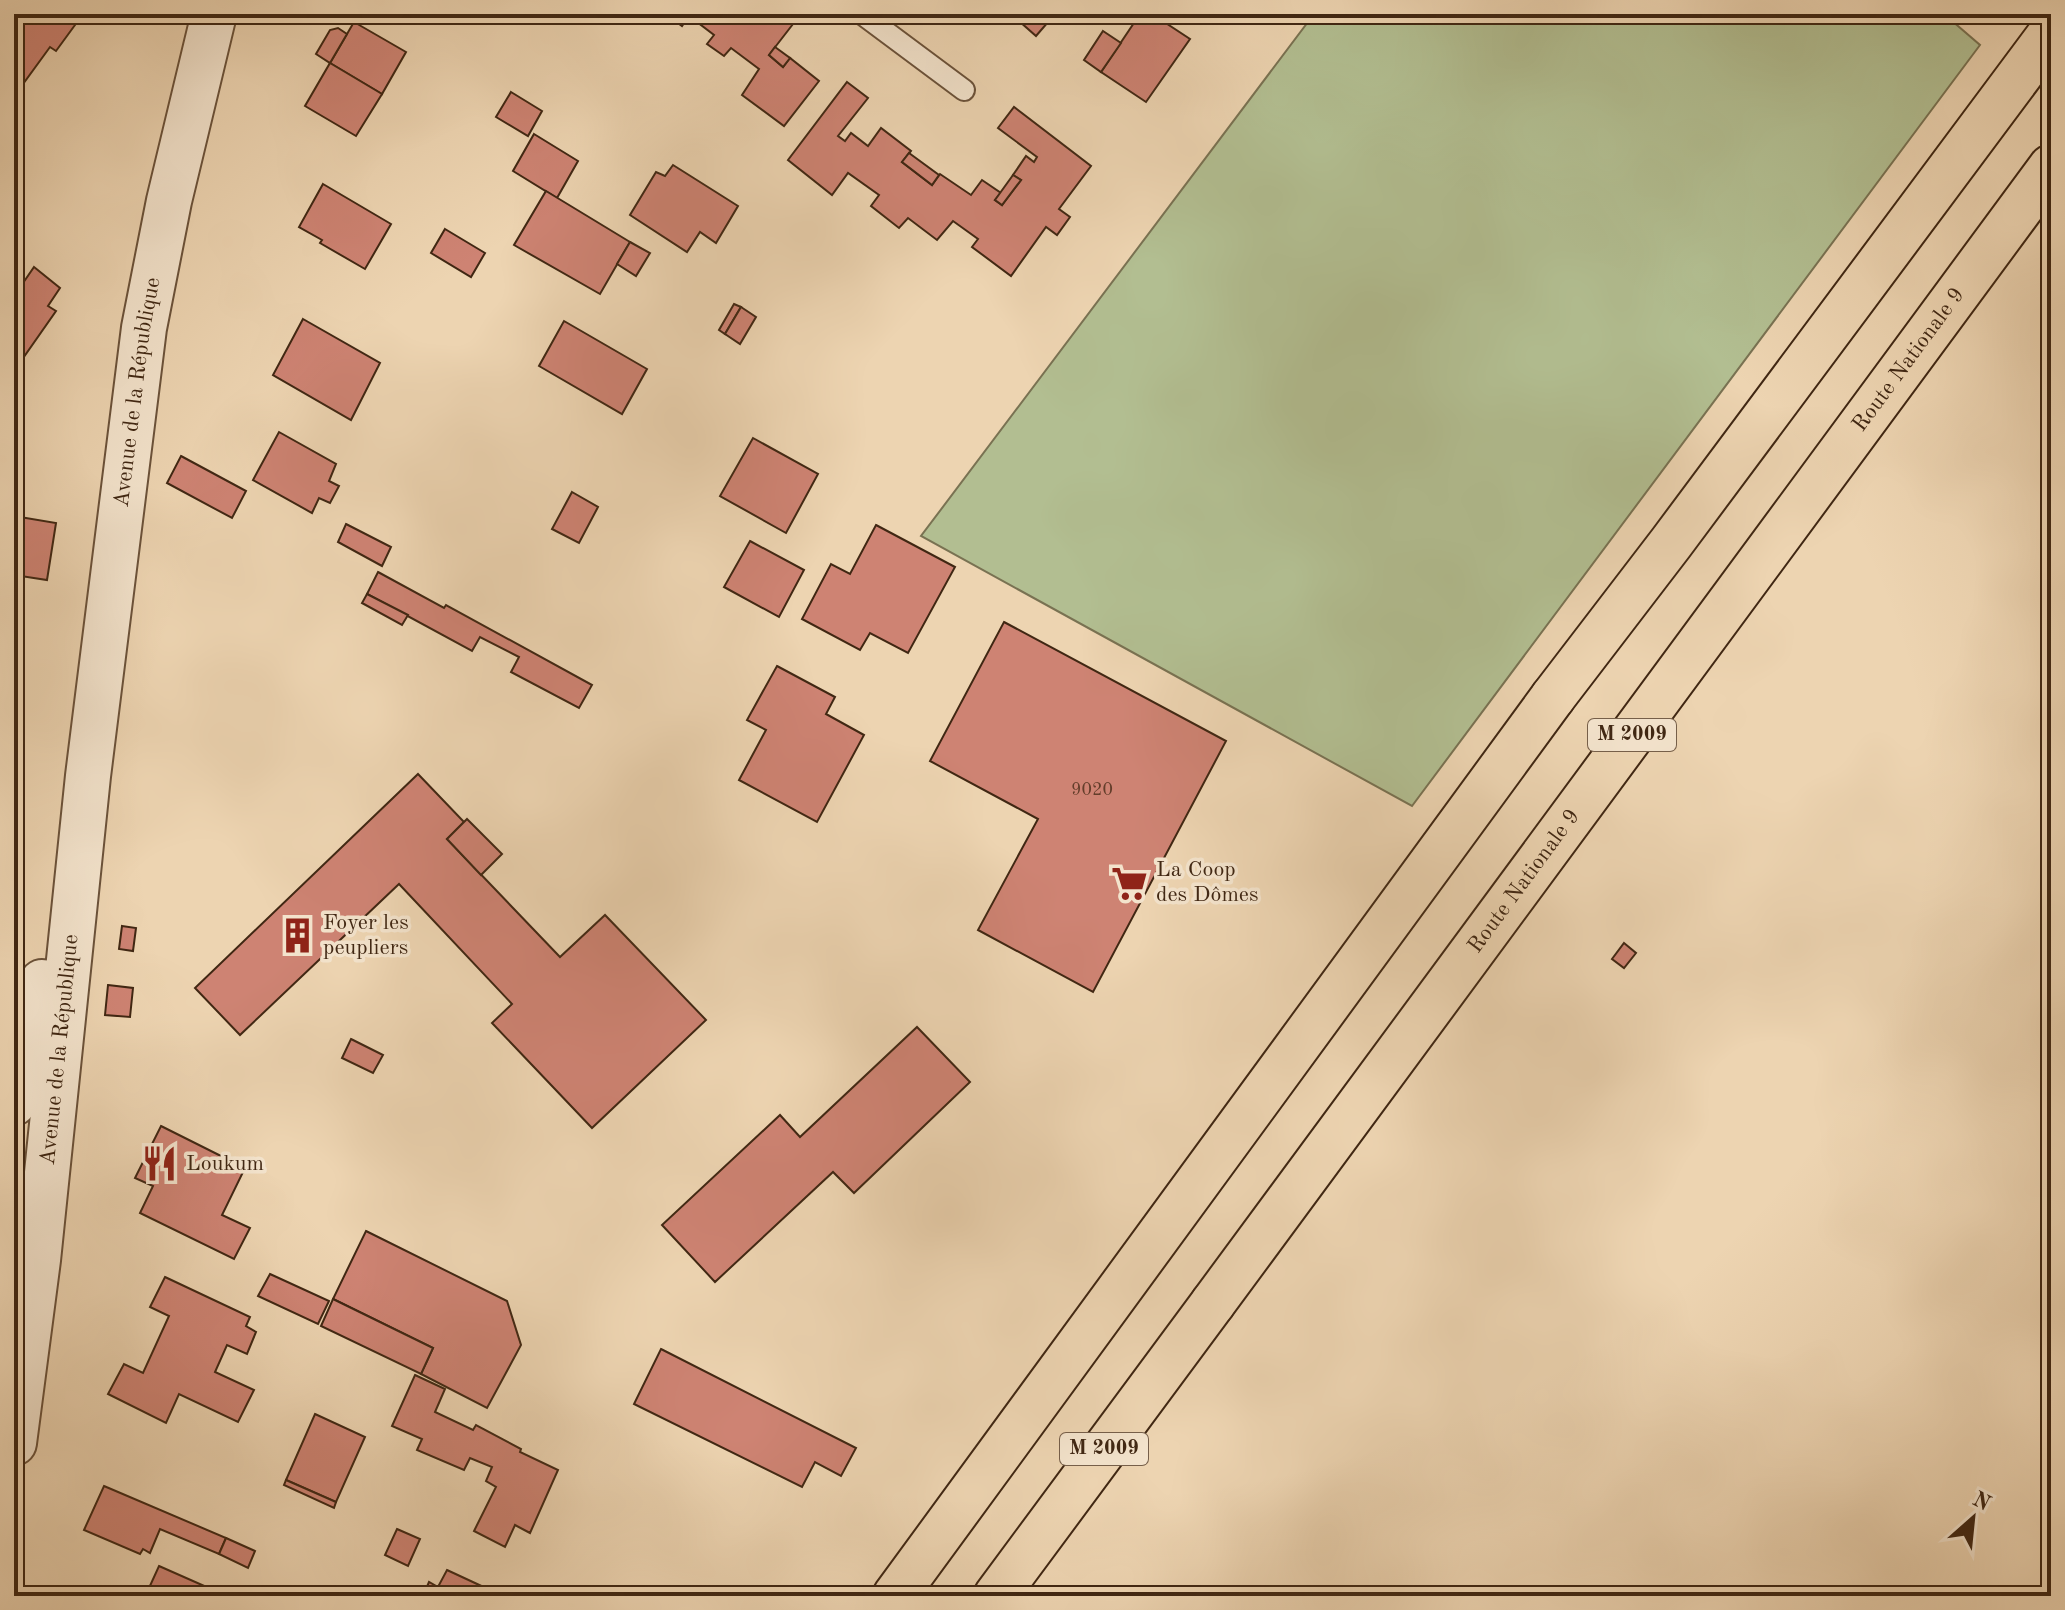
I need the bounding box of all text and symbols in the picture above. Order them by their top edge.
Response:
street label: Avenue de la République [111,275,165,509]
street label: Route Nationale 9 [1849,284,1969,436]
road number: M 2009 [1588,719,1676,751]
house number: 9020 [1071,781,1113,799]
street label: Route Nationale 9 [1464,805,1584,957]
place label: La Coop des Dômes [1156,859,1259,906]
supermarket icon: La Coop des Dômes [1111,864,1149,902]
place label: Foyer les peupliers [323,912,409,959]
building icon: Foyer les peupliers [278,917,316,955]
street label: Avenue de la République [37,933,83,1166]
restaurant icon: Loukum [141,1145,179,1183]
place label: Loukum [186,1153,264,1175]
road number: M 2009 [1060,1433,1148,1465]
north arrow [1933,1478,2013,1558]
text: N [1969,1488,1994,1516]

